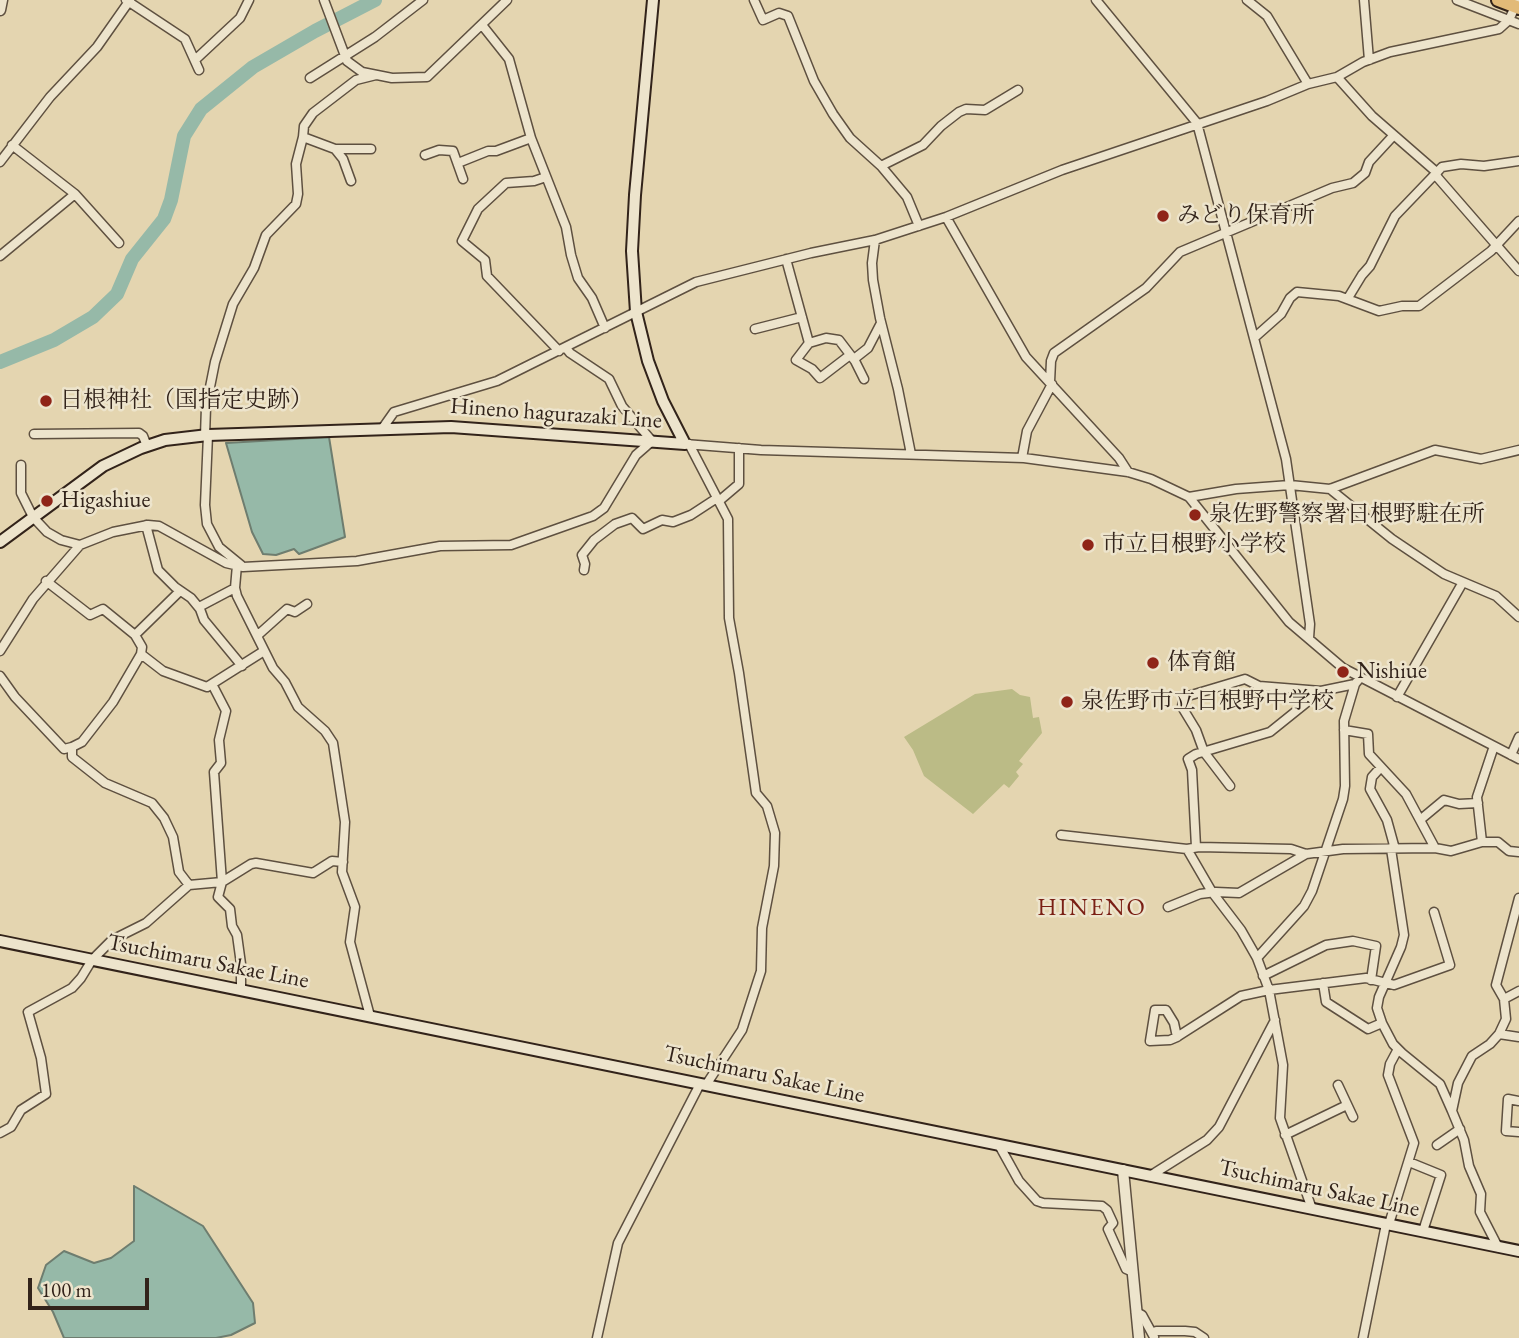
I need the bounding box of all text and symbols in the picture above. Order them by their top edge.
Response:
place label: みどり保育所 [1177,202,1315,230]
marker: みどり保育所 [1155,208,1171,224]
place label: 日根神社（国指定史跡） [60,387,313,415]
marker: 日根神社（国指定史跡） [38,393,54,409]
street label: Hineno hagurazaki Line [449,393,663,435]
place label: Higashiue [61,487,150,515]
marker: Higashiue [39,493,55,509]
place label: 泉佐野警察署日根野駐在所 [1209,501,1485,529]
marker: 泉佐野警察署日根野駐在所 [1187,507,1203,523]
place label: 市立日根野小学校 [1102,531,1286,559]
marker: 市立日根野小学校 [1080,537,1096,553]
place label: 体育館 [1167,649,1236,677]
marker: 体育館 [1145,655,1161,671]
place label: Nishiue [1357,658,1427,686]
marker: Nishiue [1335,664,1351,680]
place label: 泉佐野市立日根野中学校 [1081,688,1334,716]
marker: 泉佐野市立日根野中学校 [1059,694,1075,710]
district label: HINENO [1038,894,1146,922]
street label: Tsuchimaru Sakae Line [105,929,311,995]
street label: Tsuchimaru Sakae Line [661,1040,867,1110]
street label: Tsuchimaru Sakae Line [1216,1154,1422,1224]
scale bar [32,1264,152,1308]
text: 100 m [41,1276,92,1303]

